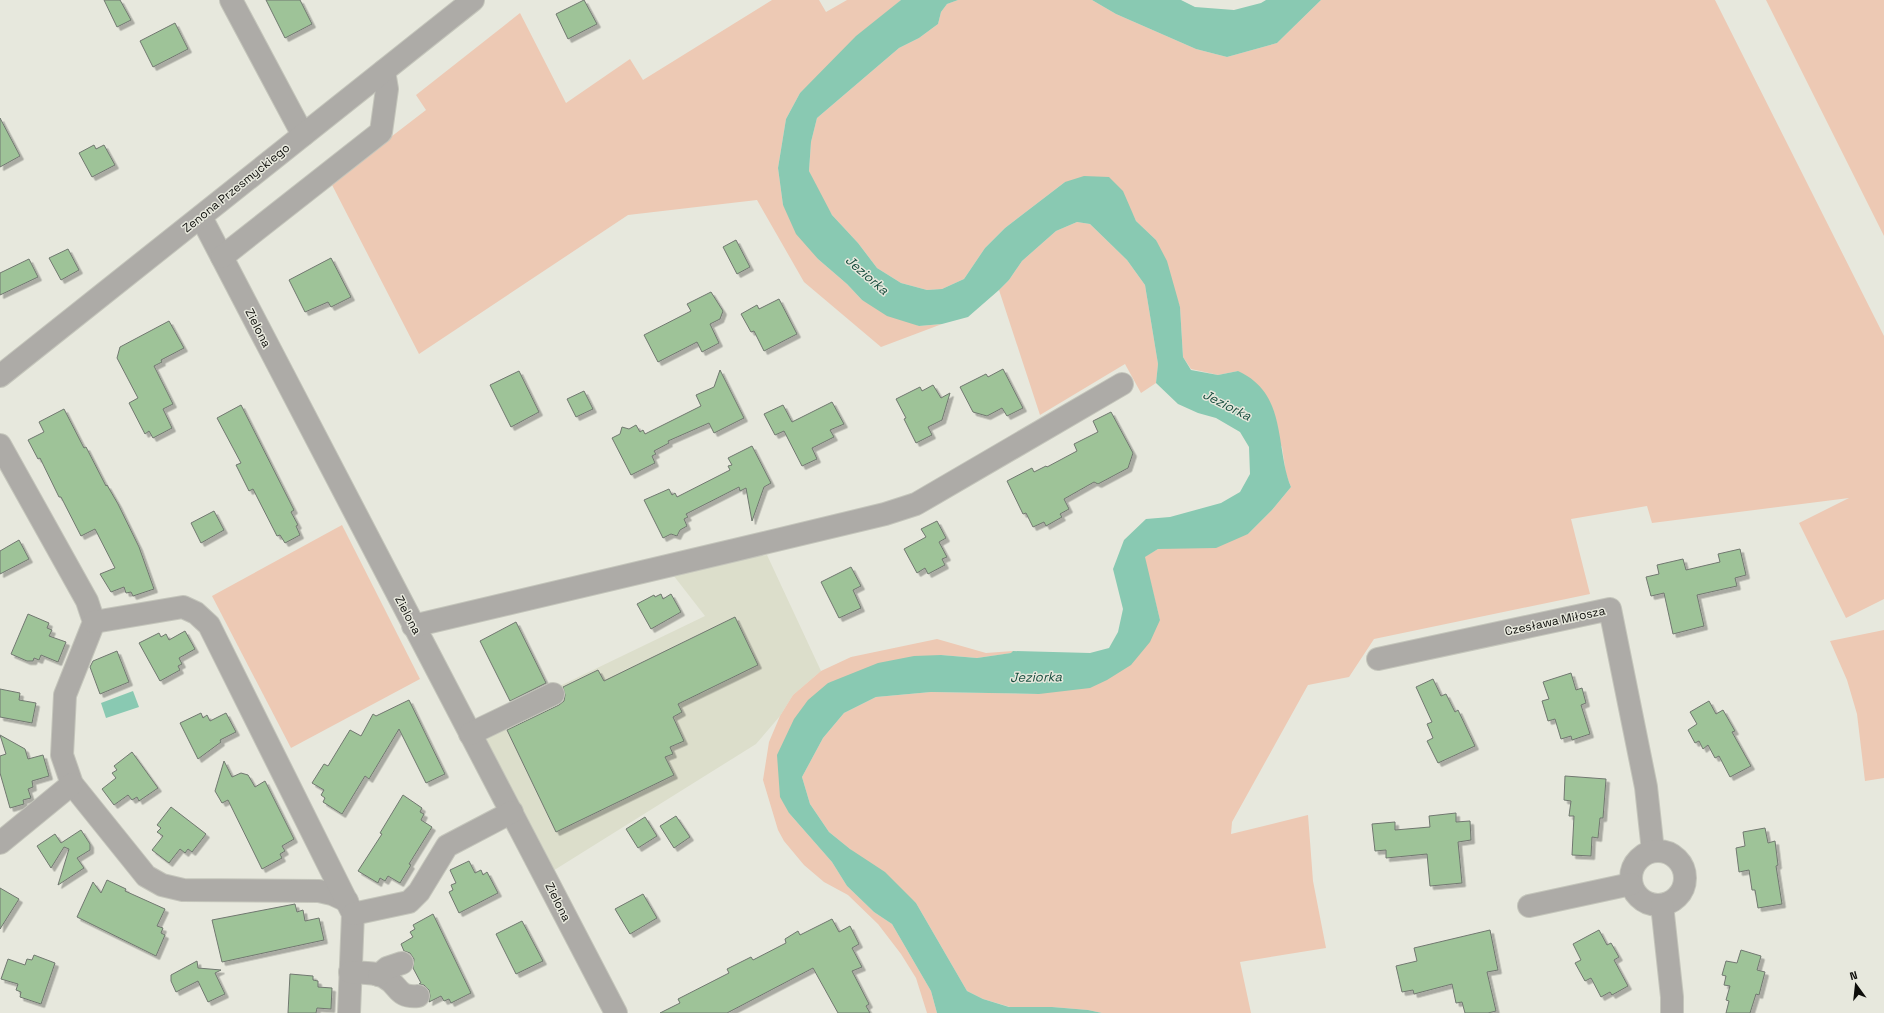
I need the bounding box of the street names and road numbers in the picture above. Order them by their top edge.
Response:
street label: Zenona Przesmyckiego [179,140,293,236]
street label: Zielona [241,306,275,350]
street label: Zielona [391,593,425,637]
street label: Czesława Miłosza [1503,603,1607,639]
street label: Zielona [541,880,575,924]

